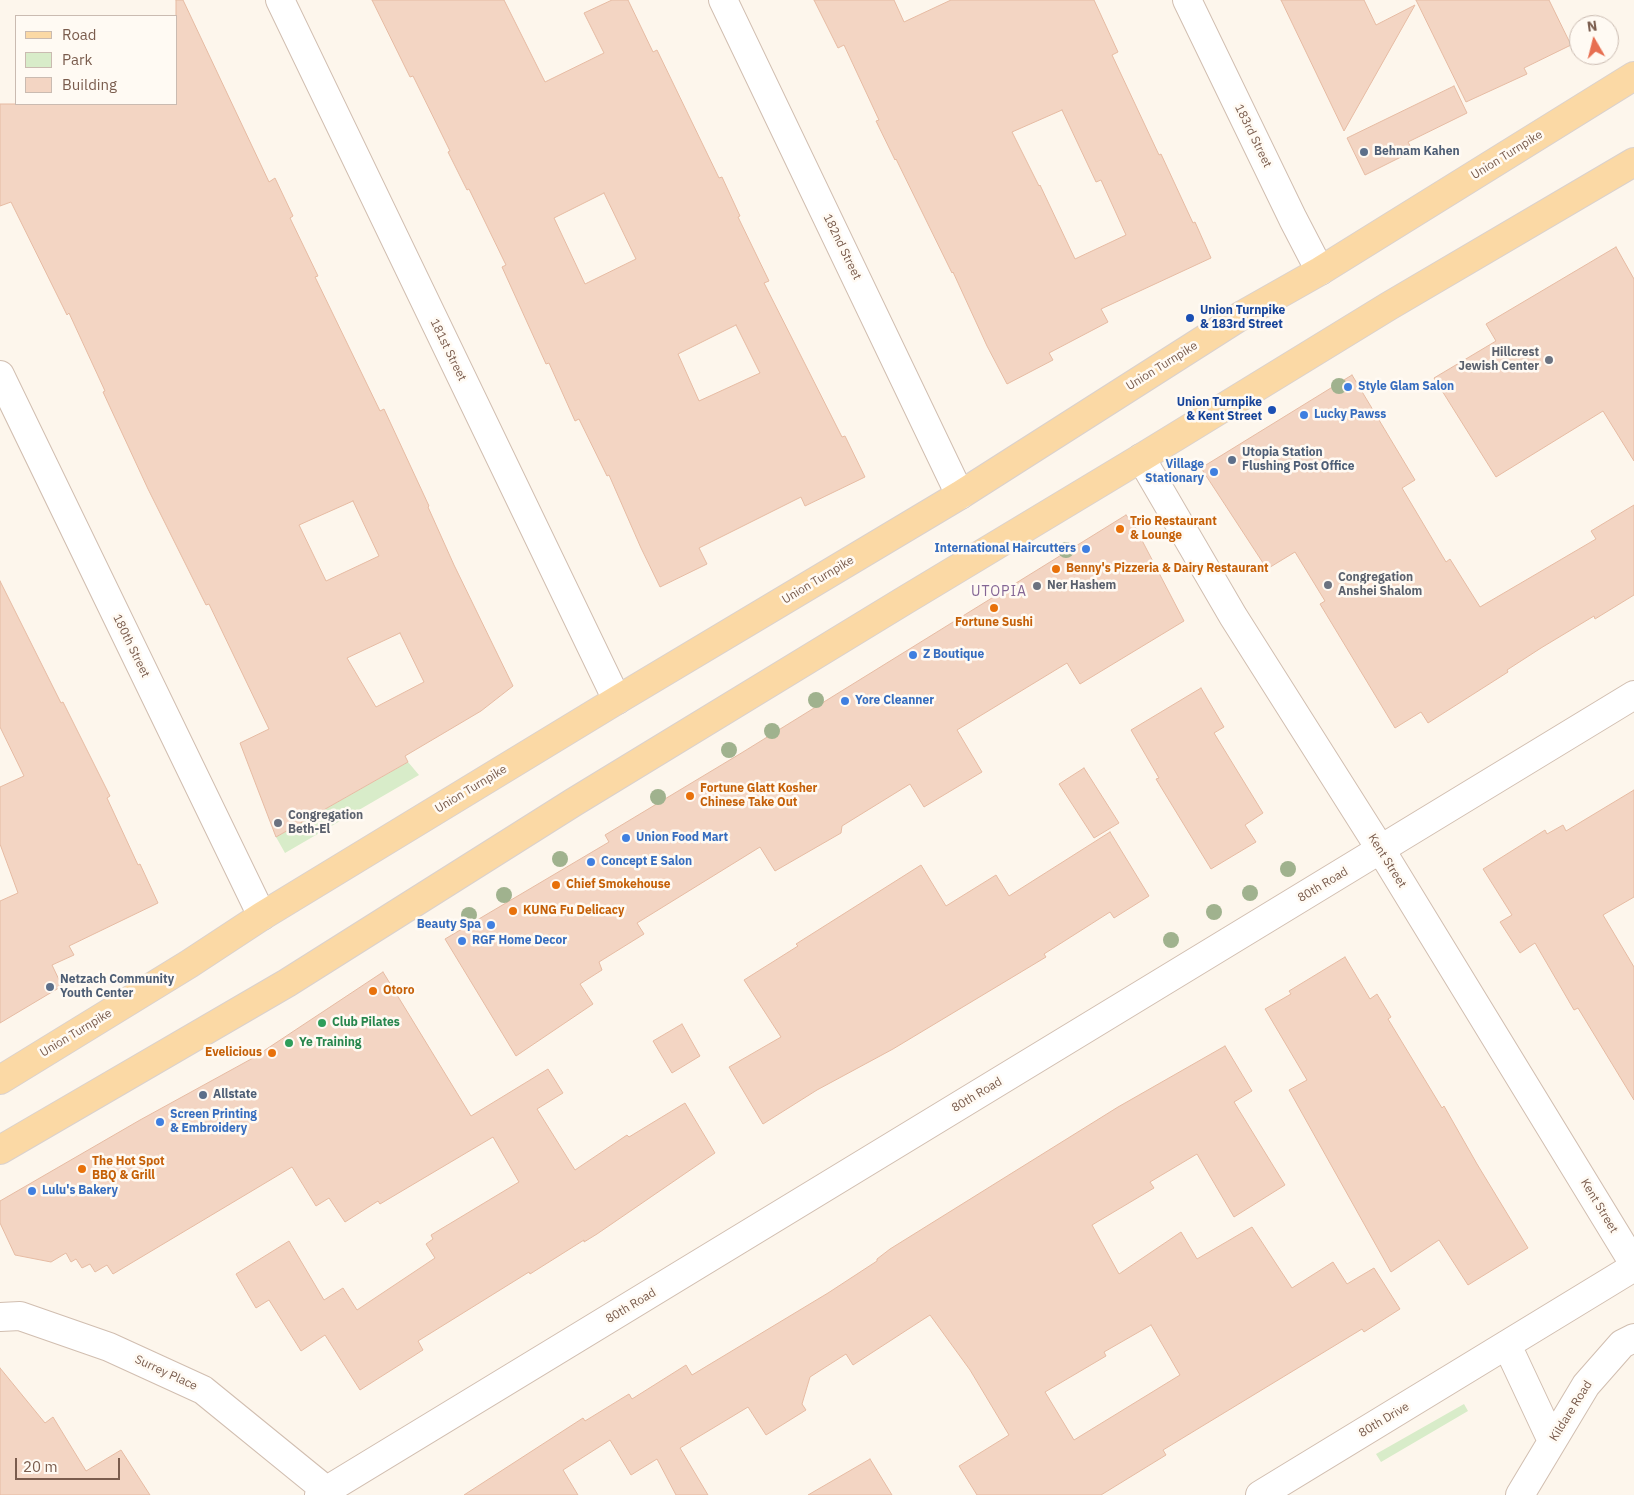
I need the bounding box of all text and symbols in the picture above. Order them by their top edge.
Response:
legend [15,15,178,105]
north arrow [1569,15,1619,65]
text: N [1586,17,1598,36]
text: Road [62,25,97,44]
text: Park [62,50,92,69]
text: Building [62,75,117,94]
street label: 183rd Street [1231,102,1275,170]
street label: Union Turnpike [1469,127,1545,183]
place label: Behnam Kahen [1374,145,1460,159]
marker: Behnam Kahen [1358,146,1370,158]
street label: 182nd Street [820,212,864,282]
place label: Union Turnpike & 183rd Street [1200,304,1285,332]
marker: Union Turnpike & 183rd Street [1184,312,1196,324]
street label: 181st Street [427,317,469,383]
street label: Union Turnpike [1124,338,1200,394]
place label: Hillcrest Jewish Center [1458,346,1539,374]
marker: Hillcrest Jewish Center [1543,354,1555,366]
place label: Style Glam Salon [1358,380,1454,394]
marker: Style Glam Salon [1342,381,1354,393]
place label: Union Turnpike & Kent Street [1177,396,1262,424]
marker: Union Turnpike & Kent Street [1266,404,1278,416]
place label: Lucky Pawss [1314,408,1386,422]
marker: Lucky Pawss [1298,409,1310,421]
place label: Utopia Station Flushing Post Office [1242,446,1354,474]
marker: Utopia Station Flushing Post Office [1226,454,1238,466]
place label: Village Stationary [1145,458,1204,486]
marker: Village Stationary [1208,466,1220,478]
place label: Trio Restaurant & Lounge [1130,515,1217,543]
marker: Trio Restaurant & Lounge [1114,523,1126,535]
place label: International Haircutters [935,542,1076,556]
marker: International Haircutters [1080,543,1092,555]
street label: Union Turnpike [779,553,857,607]
place label: Benny's Pizzeria & Dairy Restaurant [1066,562,1269,576]
marker: Benny's Pizzeria & Dairy Restaurant [1050,563,1062,575]
place label: Congregation Anshei Shalom [1338,571,1422,599]
place label: Ner Hashem [1047,579,1116,593]
marker: Congregation Anshei Shalom [1322,579,1334,591]
marker: Ner Hashem [1031,580,1043,592]
district label: UTOPIA [970,584,1028,600]
marker: Fortune Sushi [988,602,1000,614]
street label: 180th Street [110,612,152,680]
place label: Fortune Sushi [955,616,1033,630]
place label: Z Boutique [923,648,984,662]
marker: Z Boutique [907,649,919,661]
place label: Yore Cleanner [855,694,934,708]
marker: Yore Cleanner [839,695,851,707]
street label: Union Turnpike [432,762,510,816]
place label: Fortune Glatt Kosher Chinese Take Out [700,782,817,810]
marker: Fortune Glatt Kosher Chinese Take Out [684,790,696,802]
place label: Congregation Beth-El [288,809,363,837]
marker: Congregation Beth-El [272,817,284,829]
place label: Union Food Mart [636,831,728,845]
street label: Kent Street [1365,831,1409,891]
marker: Union Food Mart [620,832,632,844]
place label: Concept E Salon [601,855,692,869]
marker: Concept E Salon [585,856,597,868]
street label: 80th Road [1295,864,1351,906]
place label: Chief Smokehouse [566,878,670,892]
marker: Chief Smokehouse [550,879,562,891]
place label: KUNG Fu Delicacy [523,904,624,918]
marker: KUNG Fu Delicacy [507,905,519,917]
place label: Beauty Spa [417,918,481,932]
marker: Beauty Spa [485,919,497,931]
place label: RGF Home Decor [472,934,567,948]
marker: RGF Home Decor [456,935,468,947]
place label: Netzach Community Youth Center [60,973,174,1001]
marker: Netzach Community Youth Center [44,981,56,993]
place label: Otoro [383,984,414,998]
marker: Otoro [367,985,379,997]
street label: Union Turnpike [37,1006,115,1060]
place label: Club Pilates [332,1016,400,1030]
marker: Club Pilates [316,1017,328,1029]
place label: Ye Training [299,1036,361,1050]
marker: Ye Training [283,1037,295,1049]
place label: Evelicious [205,1046,262,1060]
marker: Evelicious [266,1047,278,1059]
street label: 80th Road [949,1074,1005,1116]
place label: Allstate [213,1088,257,1102]
marker: Allstate [197,1089,209,1101]
place label: Screen Printing & Embroidery [170,1108,257,1136]
marker: Screen Printing & Embroidery [154,1116,166,1128]
place label: The Hot Spot BBQ & Grill [92,1155,165,1183]
marker: The Hot Spot BBQ & Grill [76,1163,88,1175]
street label: Kent Street [1577,1176,1621,1236]
place label: Lulu's Bakery [42,1184,118,1198]
marker: Lulu's Bakery [26,1185,38,1197]
street label: 80th Road [603,1285,659,1327]
street label: Surrey Place [132,1352,200,1394]
street label: Kildare Road [1547,1378,1595,1444]
street label: 80th Drive [1356,1399,1412,1441]
scale bar [18,1448,122,1480]
text: 20 m [23,1457,58,1476]

